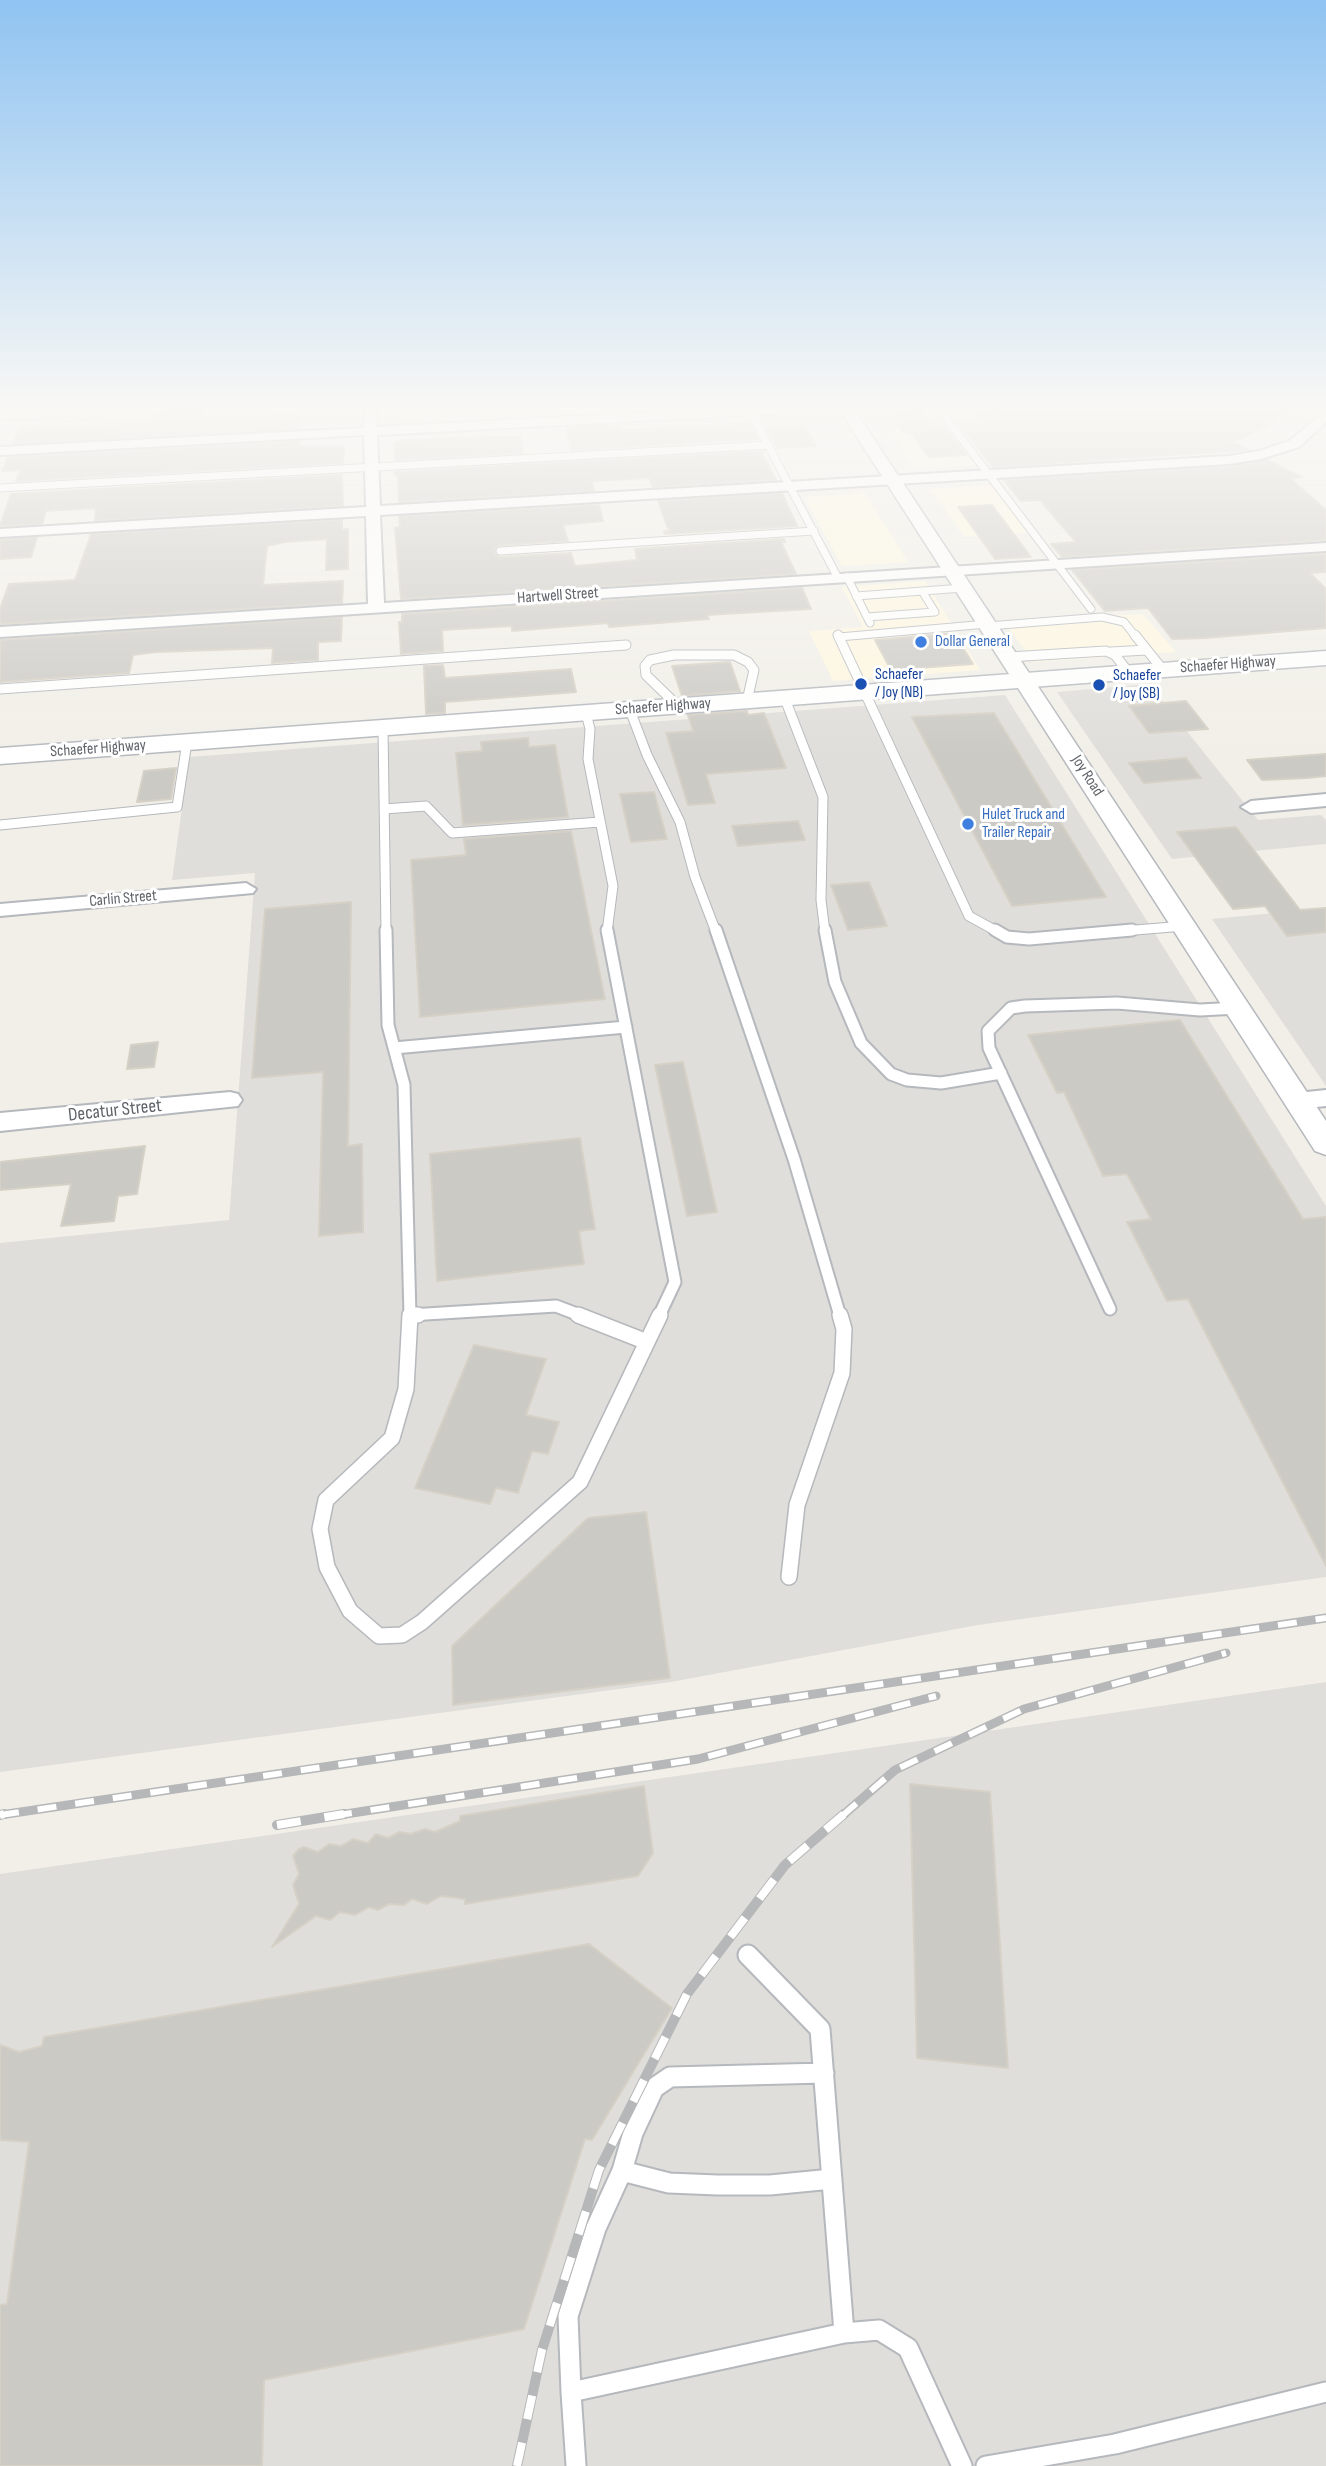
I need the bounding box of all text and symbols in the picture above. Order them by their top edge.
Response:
street label: Hartwell Street [517,584,599,608]
place label: Dollar General [935,632,1010,652]
marker: Dollar General [913,634,929,650]
street label: Schaefer Highway [1180,652,1276,678]
place label: Schaefer / Joy (NB) [875,665,923,703]
place label: Schaefer / Joy (SB) [1113,666,1161,704]
marker: Schaefer / Joy (NB) [853,676,869,692]
marker: Schaefer / Joy (SB) [1091,677,1107,693]
street label: Schaefer Highway [615,694,711,720]
street label: Schaefer Highway [50,736,146,762]
street label: Joy Road [1067,752,1107,800]
place label: Hulet Truck and Trailer Repair [982,805,1065,843]
marker: Hulet Truck and Trailer Repair [960,816,976,832]
street label: Carlin Street [88,886,158,912]
street label: Decatur Street [67,1095,163,1127]

